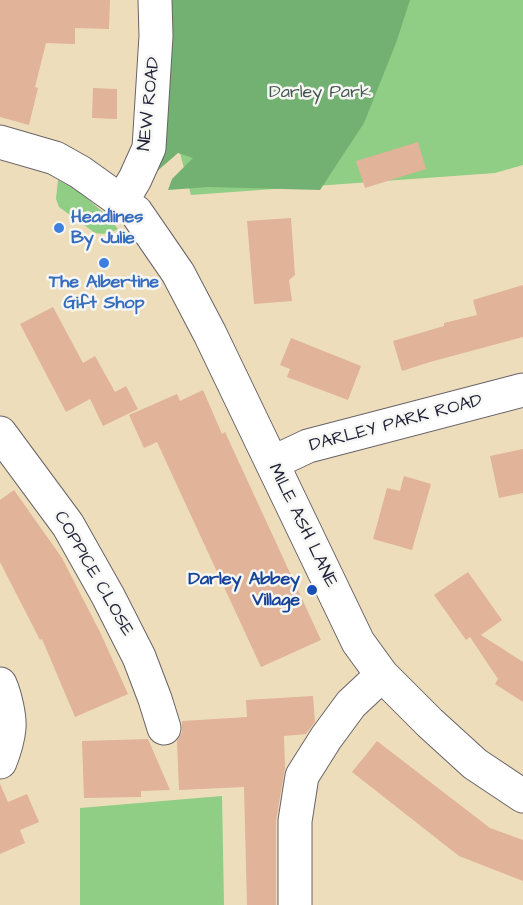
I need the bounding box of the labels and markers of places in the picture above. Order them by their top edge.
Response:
place label: Headlines By Julie [71,207,143,250]
marker: Headlines By Julie [52,221,66,235]
marker: The Albertine Gift Shop [97,256,111,270]
place label: The Albertine Gift Shop [49,272,159,314]
place label: Darley Abbey Village [188,569,300,612]
marker: Darley Abbey Village [305,583,319,597]

